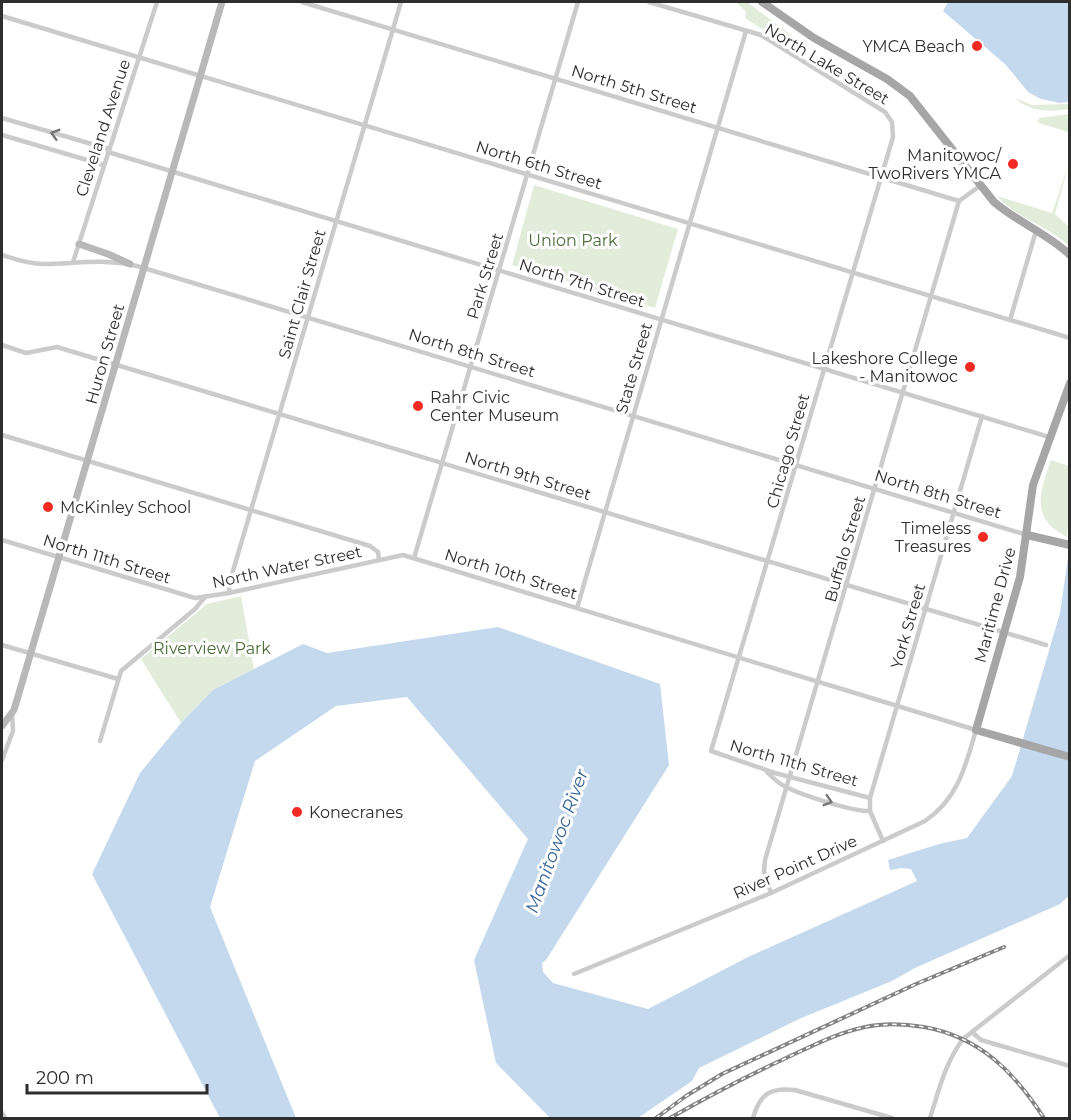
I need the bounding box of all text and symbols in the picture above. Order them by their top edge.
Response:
street label: North Lake Street [761,19,893,109]
place label: YMCA Beach [862,37,965,56]
marker: YMCA Beach [970,39,984,53]
street label: Cleveland Avenue [72,57,134,199]
street label: North 5th Street [569,61,699,117]
one-way arrow [50,128,60,141]
street label: North 6th Street [474,137,605,193]
place label: Manitowoc/ TwoRivers YMCA [868,146,1002,183]
marker: Manitowoc/ TwoRivers YMCA [1006,157,1020,171]
street label: Saint Clair Street [274,227,330,361]
street label: Park Street [463,230,507,321]
park label: Union Park [528,231,618,250]
street label: North 7th Street [517,255,648,311]
street label: Huron Street [82,301,129,406]
street label: State Street [612,320,656,416]
street label: North 8th Street [406,325,538,381]
place label: Lakeshore College - Manitowoc [812,349,958,386]
marker: Lakeshore College - Manitowoc [963,360,977,374]
place label: Rahr Civic Center Museum [430,388,559,425]
street label: Chicago Street [763,391,814,511]
marker: Rahr Civic Center Museum [411,399,425,413]
street label: North 9th Street [463,448,594,504]
street label: North 8th Street [872,466,1004,522]
street label: Buffalo Street [821,493,869,604]
place label: McKinley School [60,498,191,517]
marker: McKinley School [41,500,55,514]
place label: Timeless Treasures [895,519,971,556]
marker: Timeless Treasures [976,530,990,544]
street label: North 11th Street [41,531,174,588]
street label: North Water Street [211,542,364,592]
street label: North 10th Street [442,545,580,603]
street label: Maritime Drive [970,545,1020,665]
street label: York Street [887,581,929,671]
park label: Riverview Park [153,639,271,658]
street label: North 11th Street [728,736,861,791]
water label: Manitowoc River [521,765,594,916]
one-way arrow [822,794,833,806]
place label: Konecranes [309,803,403,822]
marker: Konecranes [290,805,304,819]
street label: River Point Drive [730,831,860,903]
scale bar [27,1057,207,1095]
text: 200 m [36,1067,94,1089]

